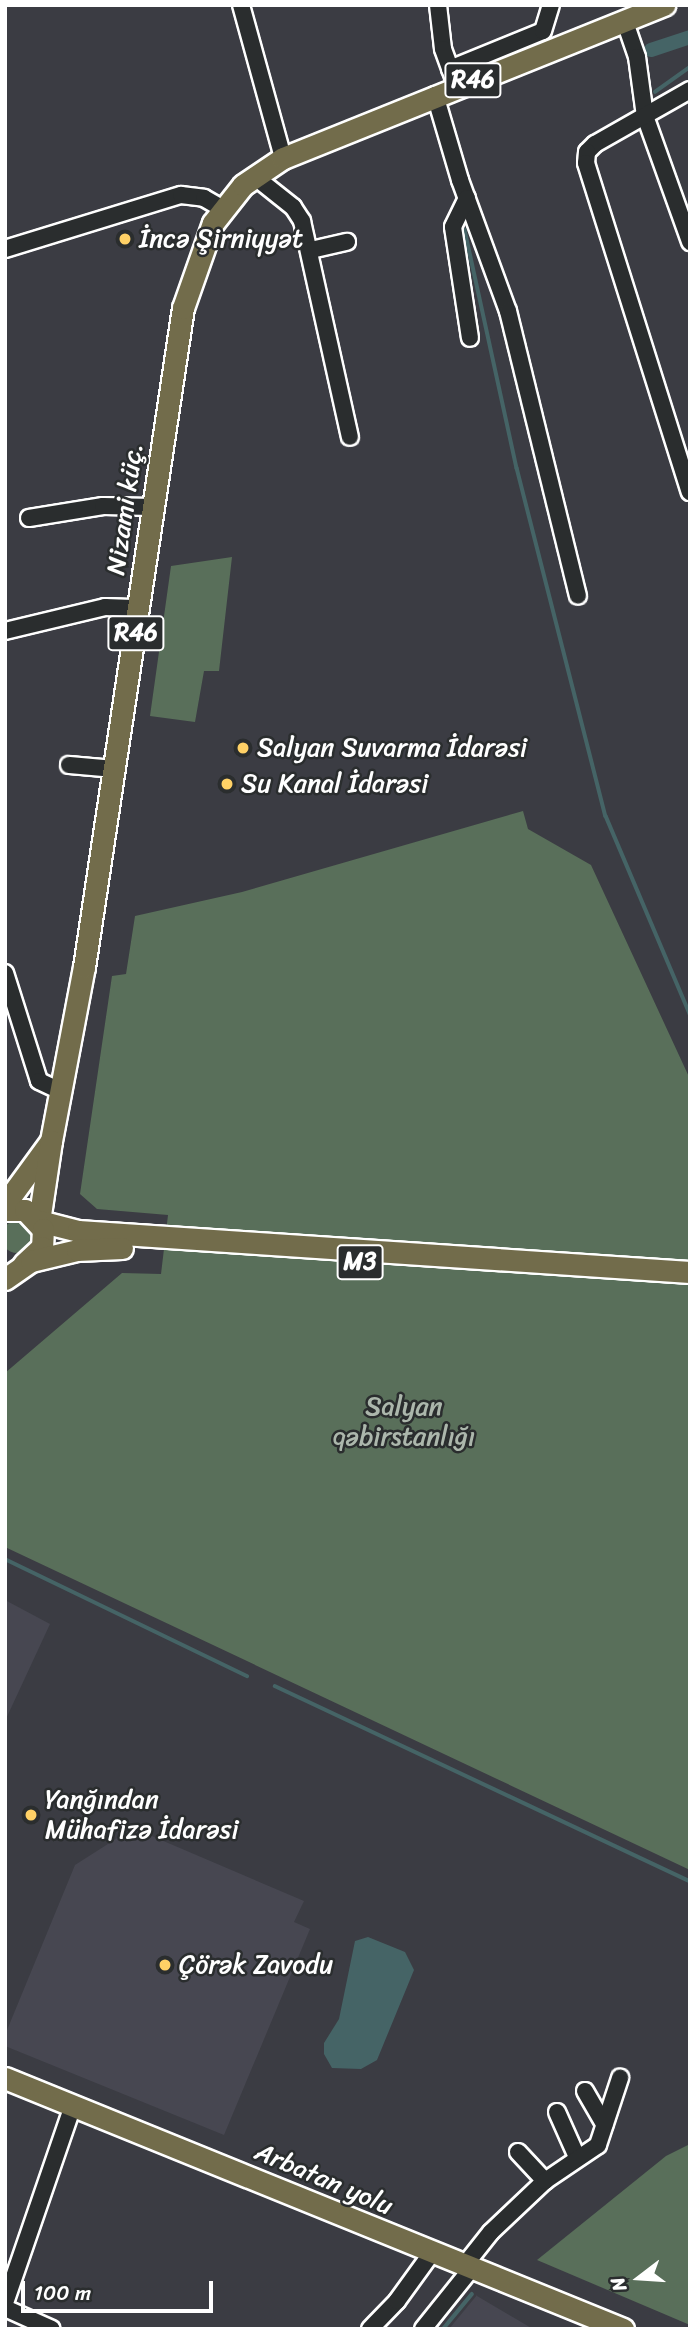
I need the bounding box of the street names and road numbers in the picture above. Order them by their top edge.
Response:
road number: R46 [443,60,503,100]
street label: Nizami küç. [100,441,150,577]
road number: R46 [106,612,166,654]
road number: M3 [336,1242,384,1282]
street label: Arbatan yolu [250,2136,398,2222]

